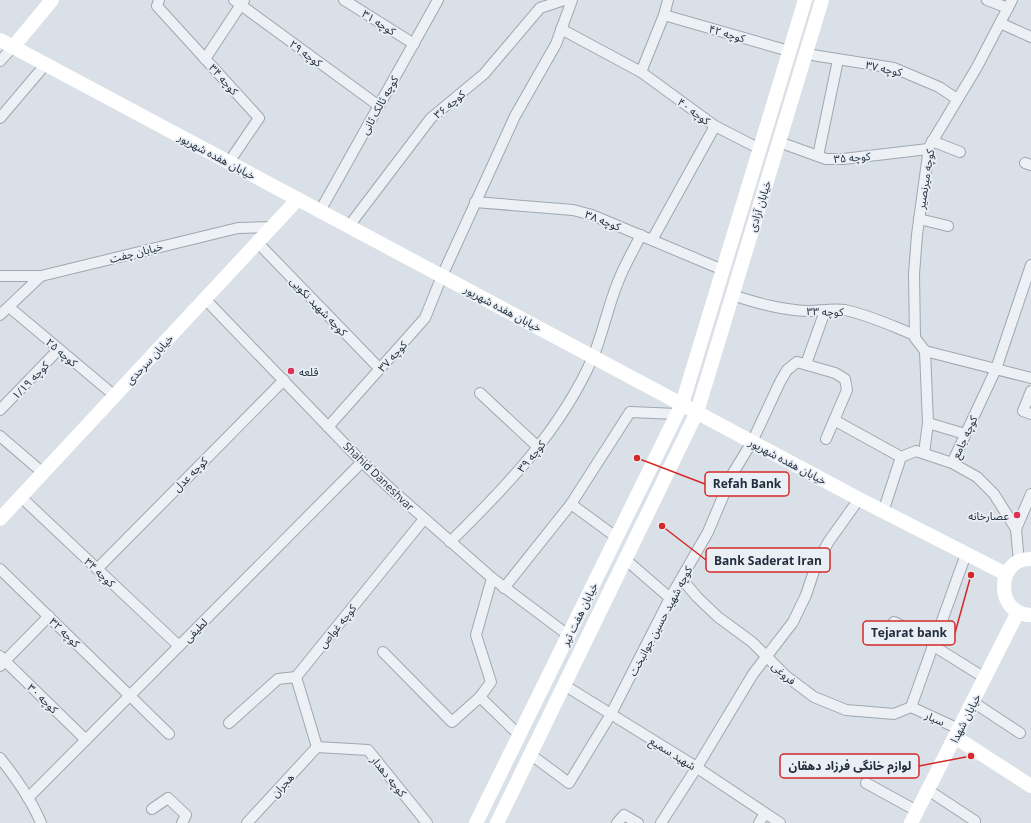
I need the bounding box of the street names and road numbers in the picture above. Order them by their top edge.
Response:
street label: کوچه ۳۱ [359,6,399,39]
street label: کوچه ۴۲ [707,21,747,46]
street label: کوچه ۲۹ [286,36,326,71]
street label: کوچه ۳۷ [864,57,904,80]
street label: کوچه ۳۴ [205,60,242,99]
street label: کوچه ثالک ثانی [357,73,402,138]
street label: کوچه ۳۶ [430,86,469,122]
street label: کوچه ۴۰ [674,94,714,129]
street label: خیابان هفده شهریور [175,129,259,183]
street label: کوچه ۳۵ [833,148,872,167]
street label: کوچه میرنصیر [913,148,938,211]
street label: خیابان آزادی [744,178,774,234]
street label: کوچه ۳۸ [583,206,623,235]
street label: خیابان چفت [108,238,165,267]
street label: کوچه شهید نکویی [286,273,351,340]
street label: خیابان هفده شهریور [461,281,545,335]
street label: کوچه ۳۳ [806,303,844,320]
street label: خیابان سرحدی [122,330,177,387]
street label: کوچه ۲۵ [42,334,81,371]
street label: کوچه ۳۷ [374,337,411,375]
street label: کوچه ۱/۱۹ [8,357,53,403]
street label: کوچه جامع [948,413,982,461]
street label: خیابان هفده شهریور [746,434,830,488]
street label: کوچه ۳۹ [514,437,550,476]
street label: Shahid Daneshvar [340,438,418,514]
street label: کوچه عدل [169,453,212,495]
street label: کوچه ۳۴ [81,554,119,591]
street label: کوچه شهید حسین جوانبخت [625,563,696,679]
street label: خیابان هفت تیر [557,579,601,649]
street label: کوچه غواص [315,601,360,652]
street label: کوچه ۳۲ [46,614,84,651]
street label: لطیفی [180,615,210,645]
street label: فروغی [769,658,799,688]
street label: کوچه ۳۰ [24,680,62,717]
street label: خیابان شهدا [946,691,984,745]
street label: سیار [922,707,948,729]
street label: شهید سمیع [646,733,699,774]
street label: کوچه دهدار [366,752,410,801]
street label: هجران [267,770,297,800]

